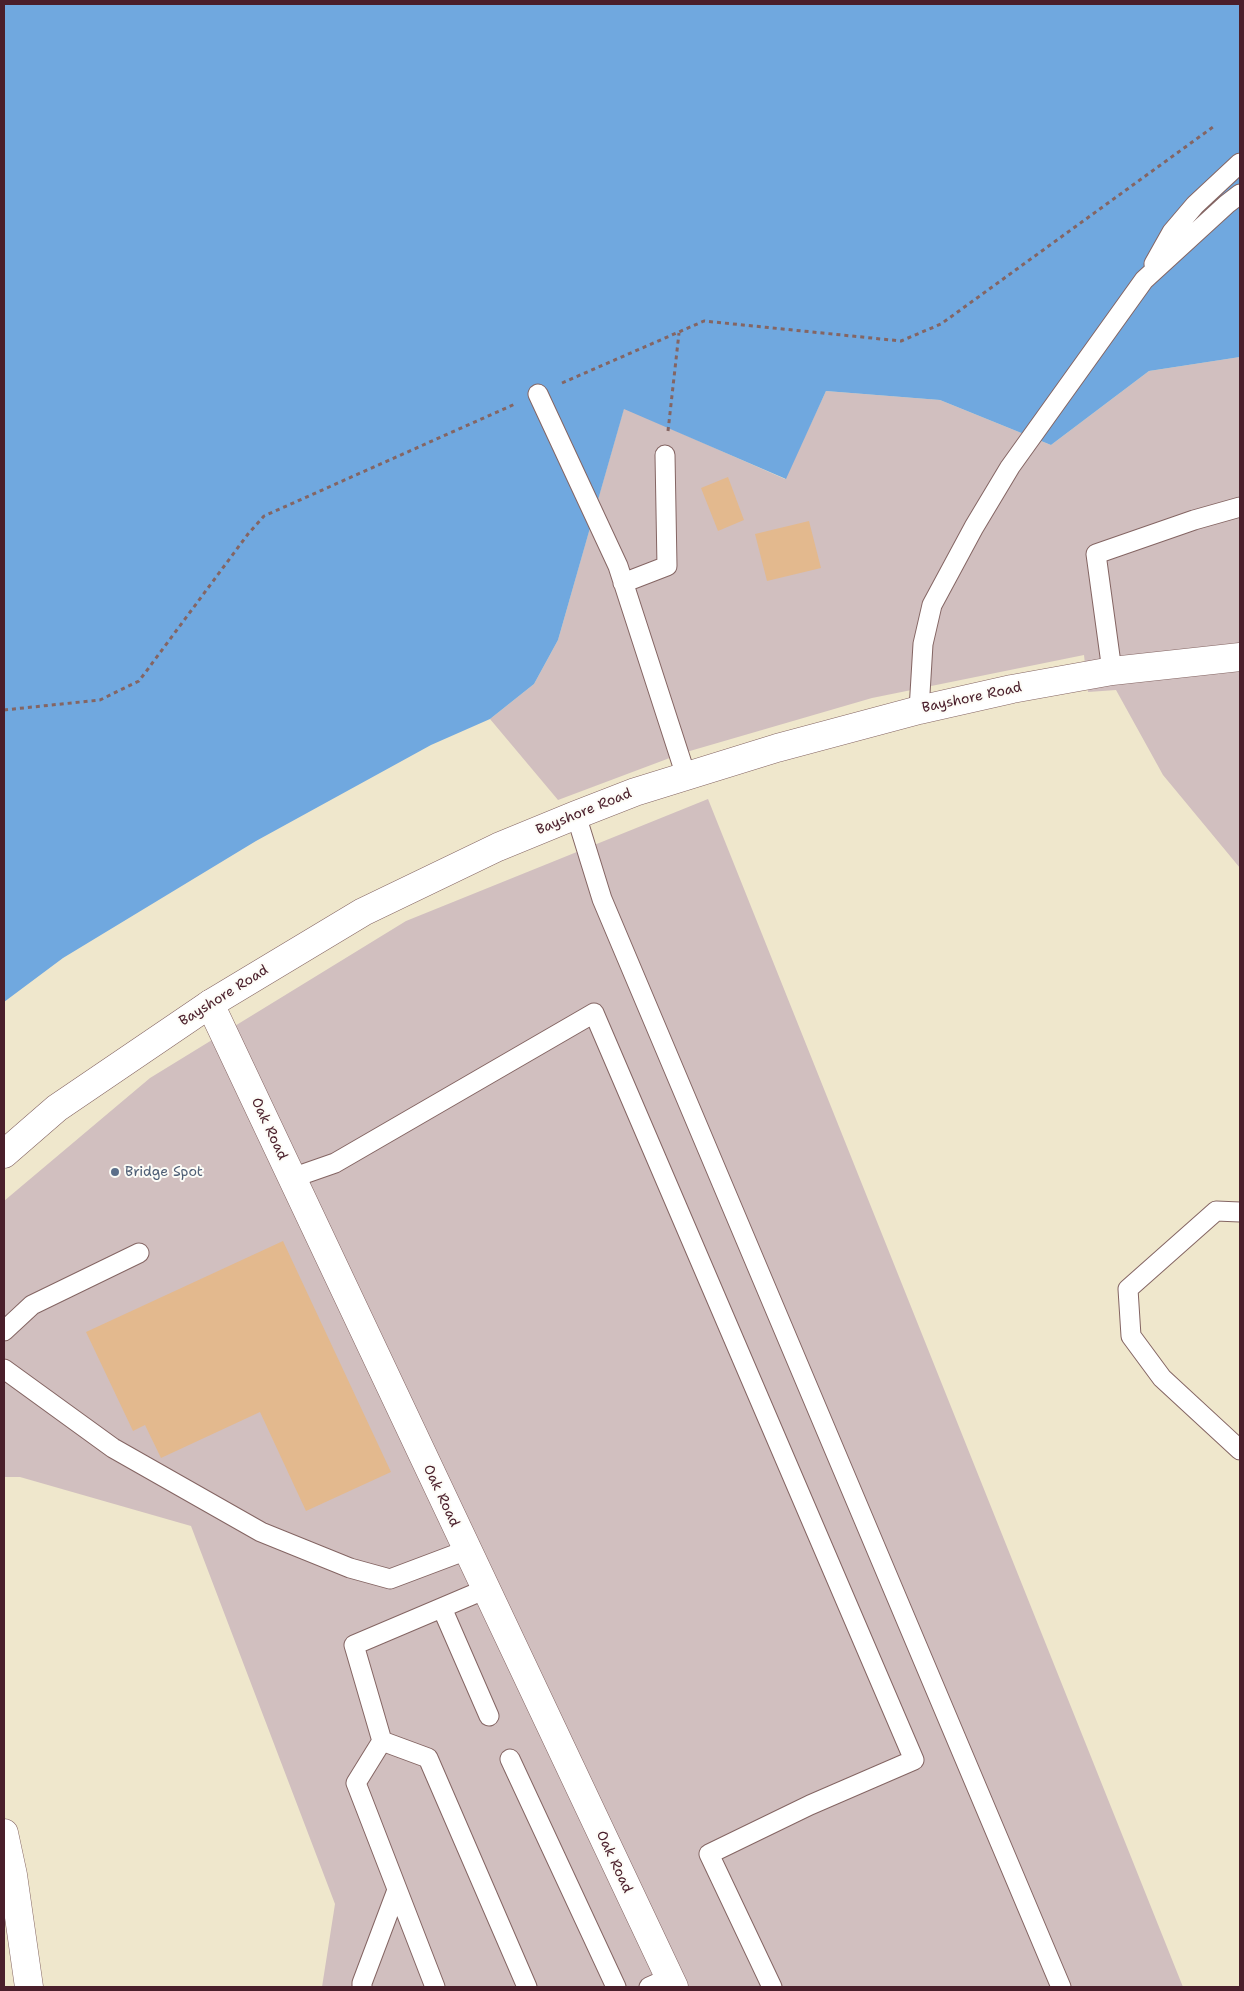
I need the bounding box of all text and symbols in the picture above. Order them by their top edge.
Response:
street label: Bayshore Road [921,679,1023,717]
street label: Bayshore Road [534,785,634,839]
street label: Bayshore Road [176,962,272,1030]
street label: Oak Road [247,1095,291,1163]
place label: Bridge Spot [125,1164,203,1180]
marker: Bridge Spot [109,1166,121,1178]
street label: Oak Road [419,1462,463,1530]
street label: Oak Road [592,1828,636,1896]

